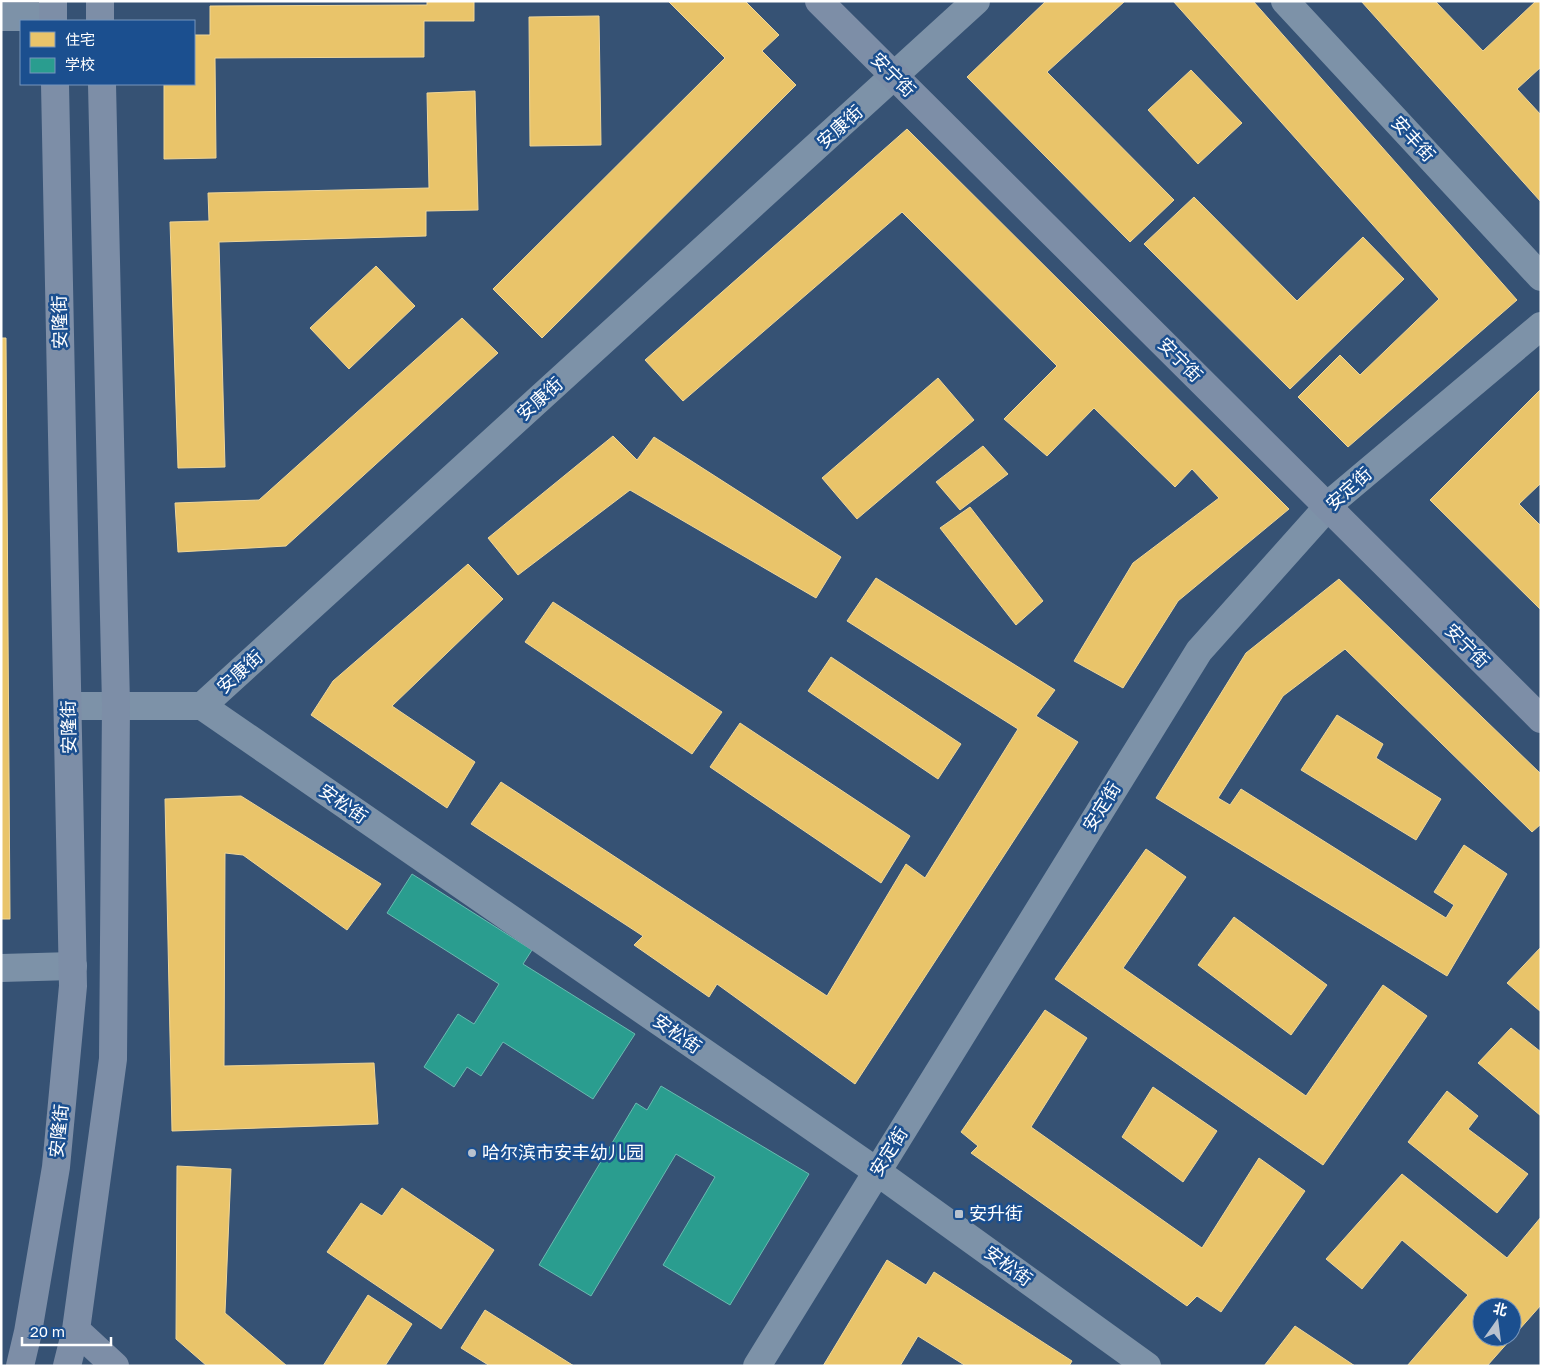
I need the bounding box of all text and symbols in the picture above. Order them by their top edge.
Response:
legend [20,20,195,85]
text: 住宅 [65,30,95,48]
street label: 安宁街 [867,47,921,101]
text: 学校 [65,55,95,73]
street label: 安康街 [812,100,867,152]
street label: 安丰街 [1387,111,1440,166]
street label: 安隆街 [48,295,70,349]
street label: 安宁街 [1154,332,1208,386]
street label: 安康街 [512,372,567,424]
street label: 安定街 [1321,462,1376,514]
street label: 安宁街 [1441,618,1495,672]
street label: 安康街 [212,645,267,697]
street label: 安隆街 [57,700,79,754]
street label: 安定街 [1078,778,1125,835]
street label: 安松街 [315,779,372,828]
street label: 安松街 [649,1009,706,1058]
street label: 安隆街 [44,1103,72,1159]
street label: 安定街 [865,1123,912,1180]
place label: 哈尔滨市安丰幼儿园 [482,1141,644,1163]
marker: 哈尔滨市安丰幼儿园 [466,1147,478,1159]
place label: 安升街 [969,1202,1023,1224]
marker: 安升街 [953,1208,965,1220]
street label: 安松街 [980,1240,1037,1290]
north arrow [1472,1297,1522,1347]
text: 北 [1491,1299,1509,1319]
scale bar [22,1314,111,1346]
text: 20 m [30,1322,65,1340]

